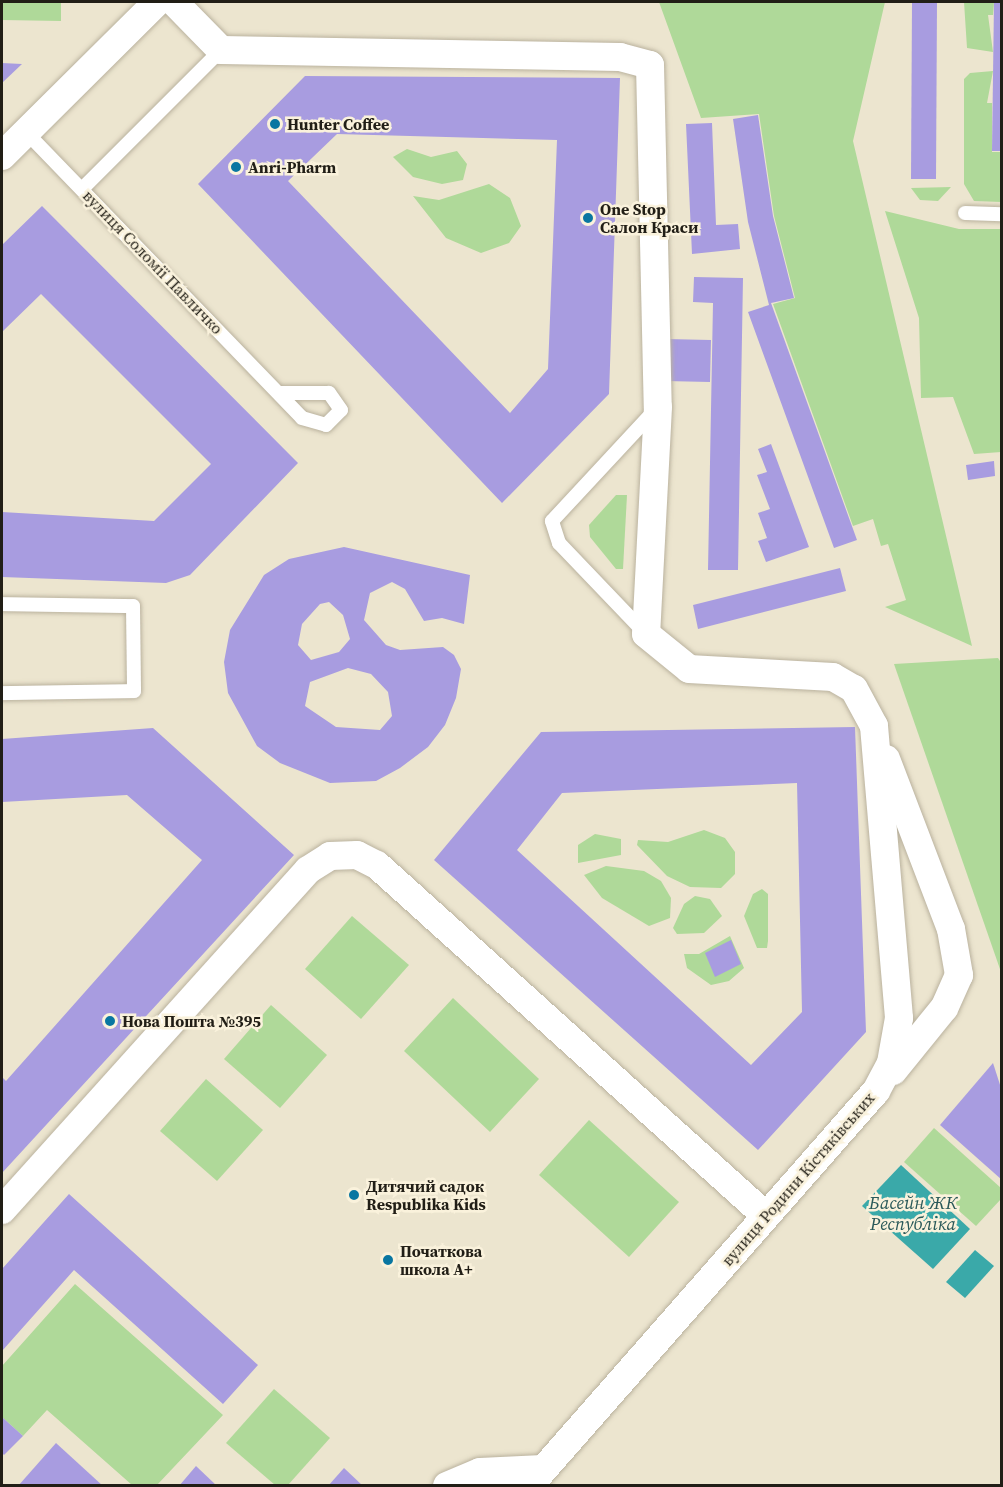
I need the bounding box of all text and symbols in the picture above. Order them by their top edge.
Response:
place label: Hunter Coffee [287,114,389,134]
marker: Hunter Coffee [268,117,282,131]
place label: Anri-Pharm [248,157,336,177]
marker: Anri-Pharm [229,160,243,174]
street label: вулиця Соломії Павличко [79,186,227,338]
place label: One Stop Салон Краси [600,199,698,237]
marker: One Stop Салон Краси [581,211,595,225]
place label: Нова Пошта №395 [122,1011,261,1031]
marker: Нова Пошта №395 [103,1014,117,1028]
street label: вулиця Родини Кістяківських [717,1088,879,1270]
place label: Дитячий садок Respublika Kids [366,1176,486,1214]
marker: Дитячий садок Respublika Kids [347,1188,361,1202]
water label: Басейн ЖК Республіка [869,1193,957,1236]
place label: Початкова школа А+ [400,1241,482,1279]
marker: Початкова школа А+ [381,1253,395,1267]

